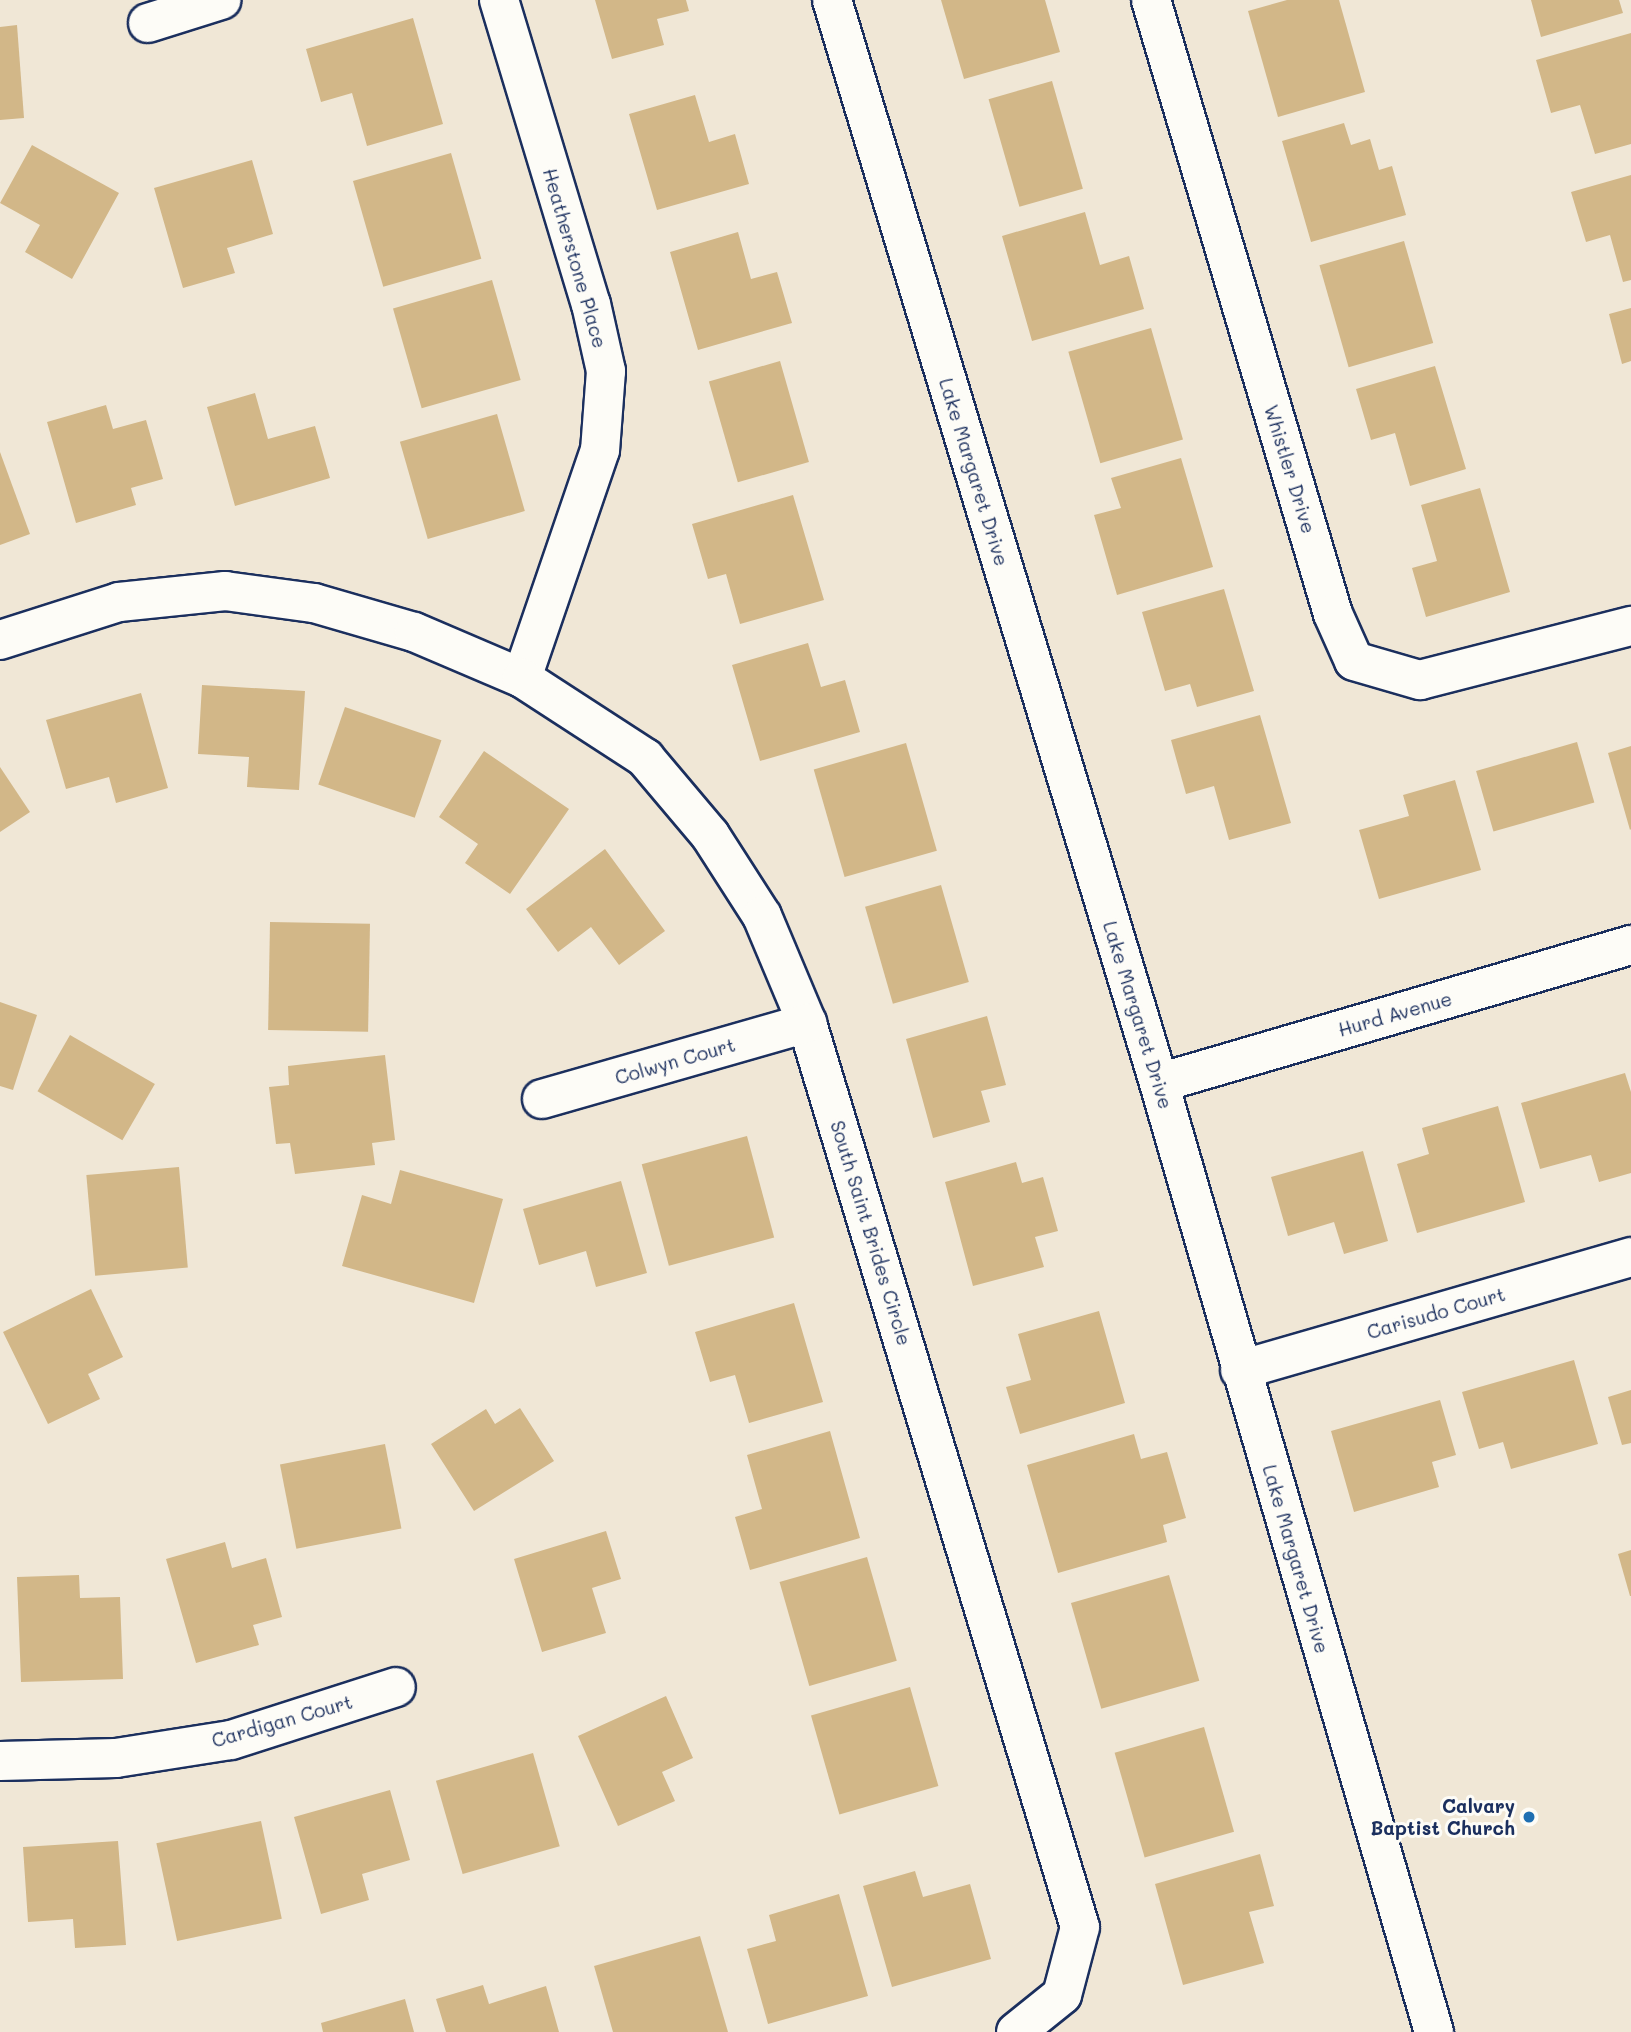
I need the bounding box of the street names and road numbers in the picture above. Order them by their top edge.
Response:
street label: Heatherstone Place [538,166,612,350]
street label: Lake Margaret Drive [935,375,1013,569]
street label: Whistler Drive [1260,402,1320,536]
street label: Lake Margaret Drive [1099,918,1177,1112]
street label: Hurd Avenue [1335,987,1455,1041]
street label: Colwyn Court [612,1033,738,1089]
street label: South Saint Brides Circle [826,1118,916,1348]
street label: Carisudo Court [1364,1282,1508,1344]
street label: Lake Margaret Drive [1258,1462,1334,1656]
street label: Cardigan Court [209,1690,355,1752]

